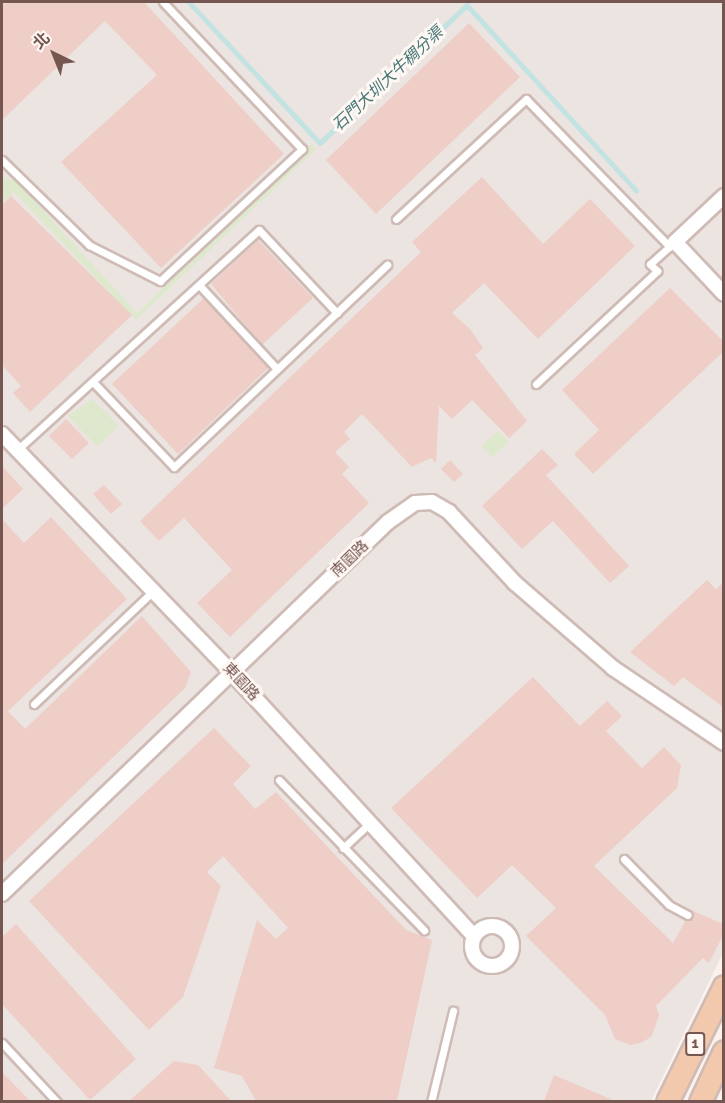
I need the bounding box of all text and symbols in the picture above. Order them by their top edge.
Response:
water label: 石門大圳大牛稠分渠 [329,23,447,135]
north arrow [24,24,84,84]
text: 北 [29,28,54,54]
street label: 南園路 [328,537,372,581]
street label: 東園路 [219,659,263,705]
road number: 1 [684,1033,706,1055]

